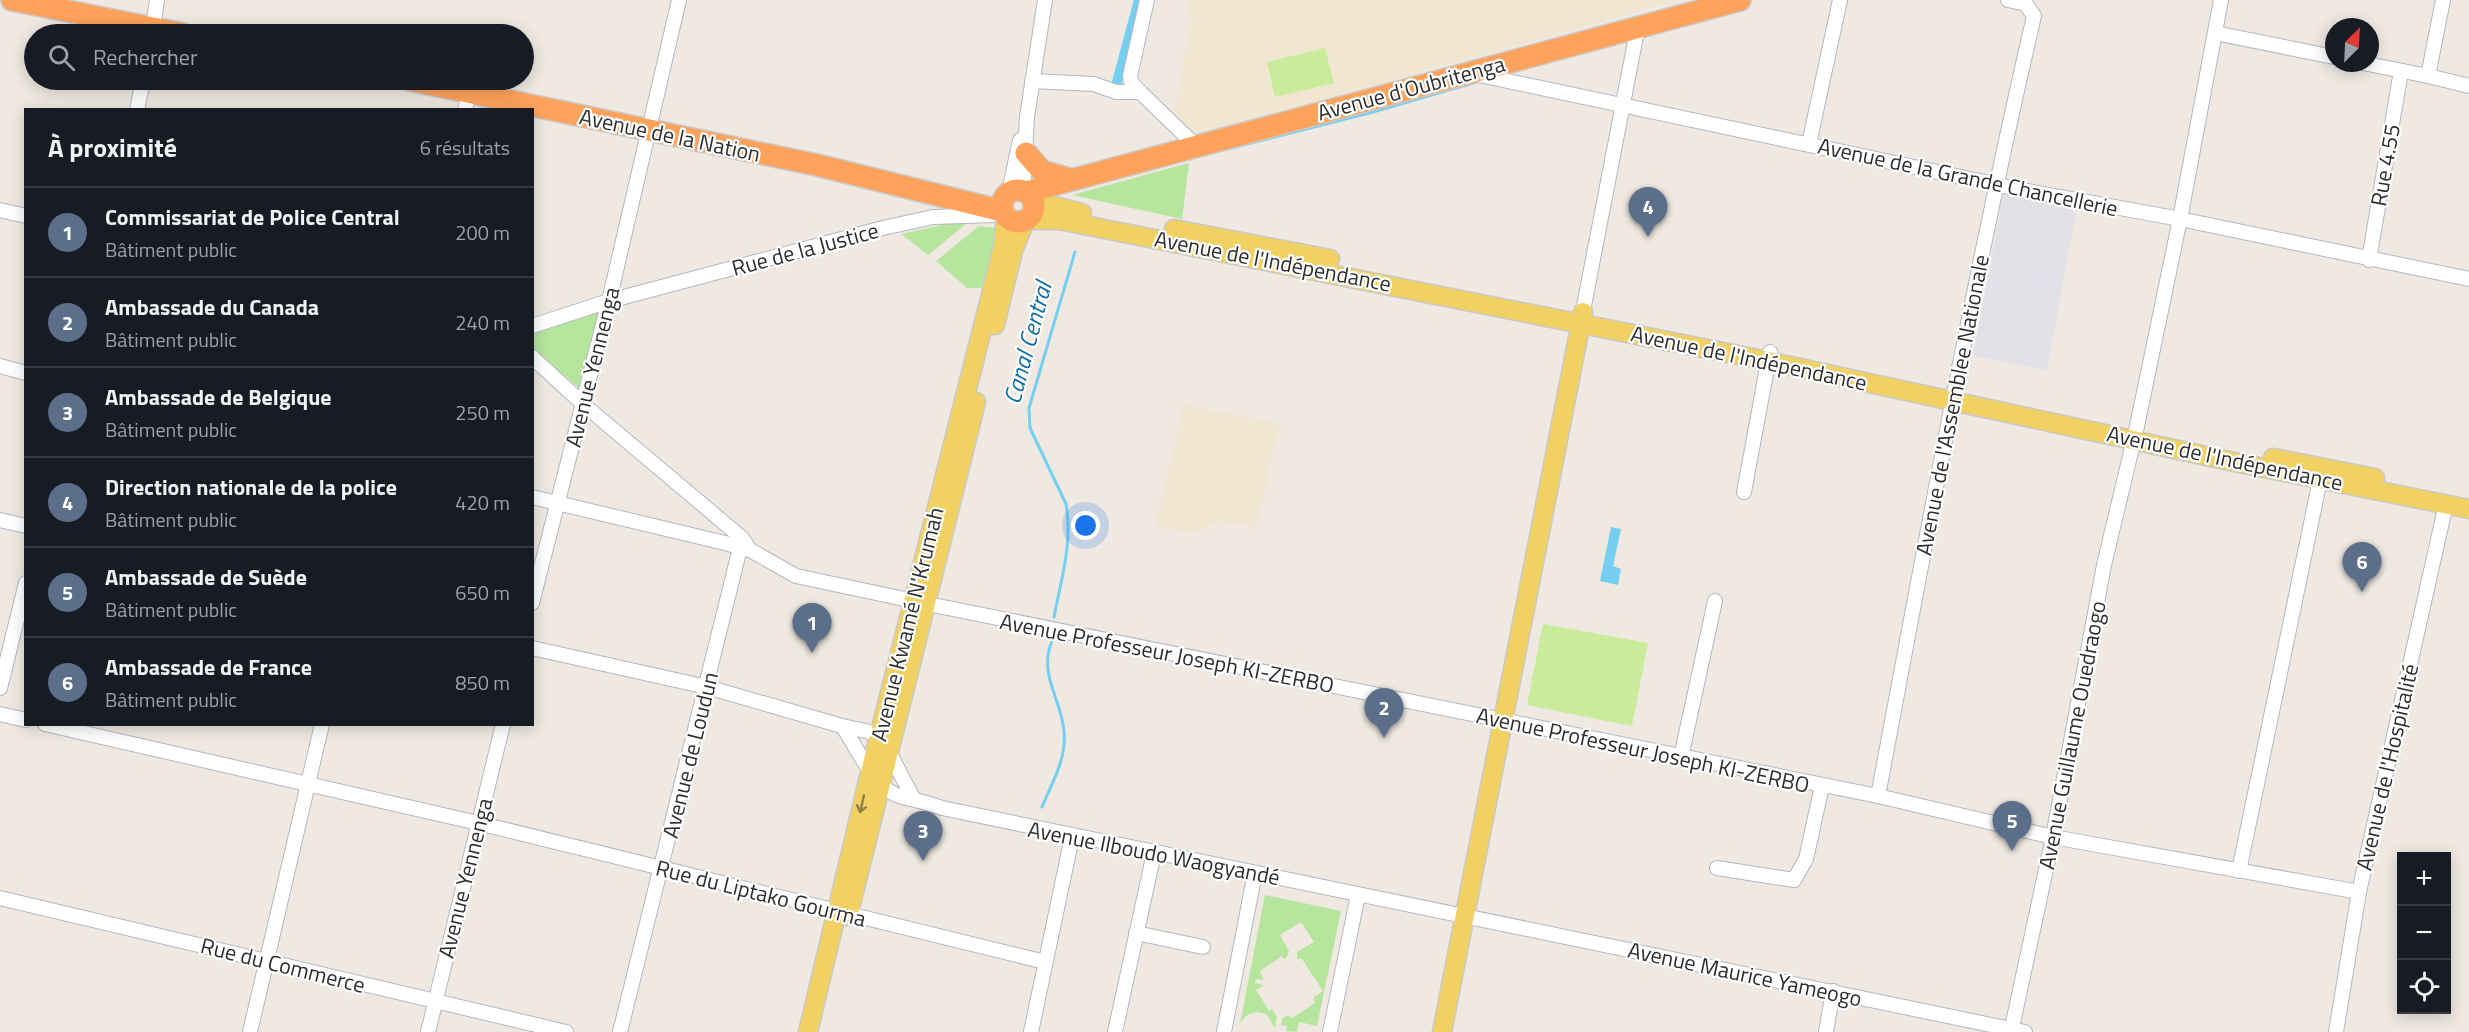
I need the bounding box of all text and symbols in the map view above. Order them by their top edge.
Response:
north arrow [2325,18,2379,72]
search box [24,24,534,90]
text: Rechercher [93,40,198,74]
icon: search [45,41,78,74]
street label: Avenue d'Oubritenga [1313,47,1509,129]
street label: Avenue de la Nation [576,99,764,171]
street label: Rue 4.55 [2361,121,2409,209]
text: À proximité [48,128,177,167]
street label: Avenue de la Grande Chancellerie [1815,129,2121,225]
text: 6 résultats [420,132,510,163]
pin: 4 [1628,188,1668,237]
text: Commissariat de Police Central [105,200,400,234]
street label: Rue de la Justice [728,213,882,285]
text: 1 [62,217,73,248]
text: 200 m [455,217,510,248]
street label: Avenue de l'Indépendance [1152,221,1394,301]
text: Bâtiment public [105,234,237,265]
street label: Avenue de l'Assemblee Nationale [1906,252,1998,558]
water label: Canal Central [993,275,1061,408]
street label: Avenue Yennenga [556,283,628,451]
text: Ambassade du Canada [105,290,319,324]
text: 2 [62,307,73,338]
text: 240 m [455,307,510,338]
street label: Avenue de l'Indépendance [1628,316,1870,400]
text: Bâtiment public [105,324,237,355]
text: Ambassade de Belgique [105,380,332,414]
text: 3 [62,397,73,428]
text: 250 m [455,397,510,428]
text: Bâtiment public [105,414,237,445]
street label: Avenue de l'Indépendance [2104,416,2346,500]
text: Direction nationale de la police [105,470,397,504]
text: 4 [62,487,73,518]
text: 420 m [455,487,510,518]
street label: Avenue Kwamé N'Krumah [861,503,953,745]
text: Bâtiment public [105,504,237,535]
your location [1071,511,1100,540]
pin: 6 [2342,542,2382,592]
text: Ambassade de Suède [105,560,307,594]
text: 5 [62,577,73,608]
text: 650 m [455,577,510,608]
text: Bâtiment public [105,594,237,625]
street label: Avenue Guillaume Ouedraogo [2029,598,2115,872]
pin: 1 [792,604,832,653]
street label: Avenue Professeur Joseph KI-ZERBO [997,604,1337,702]
text: Ambassade de France [105,650,312,684]
street label: Avenue de l'Hospitalité [2347,660,2427,874]
text: 6 [62,667,73,698]
text: 850 m [455,667,510,698]
street label: Avenue de Loudun [653,668,727,842]
text: Bâtiment public [105,684,237,715]
pin: 2 [1364,688,1404,738]
street label: Avenue Professeur Joseph KI-ZERBO [1473,698,1813,802]
street label: Avenue Yennenga [429,794,501,962]
one-way arrow [856,794,868,813]
pin: 5 [1992,802,2032,851]
pin: 3 [904,812,942,861]
street label: Avenue Ilboudo Waogyandé [1025,812,1283,894]
street label: Rue du Liptako Gourma [652,850,870,936]
map controls [2397,852,2451,1014]
button: + [2397,852,2451,906]
button: − [2397,906,2451,960]
street label: Rue du Commerce [197,928,369,1002]
street label: Avenue Maurice Yameogo [1625,933,1865,1015]
button: locate [2397,960,2451,1014]

